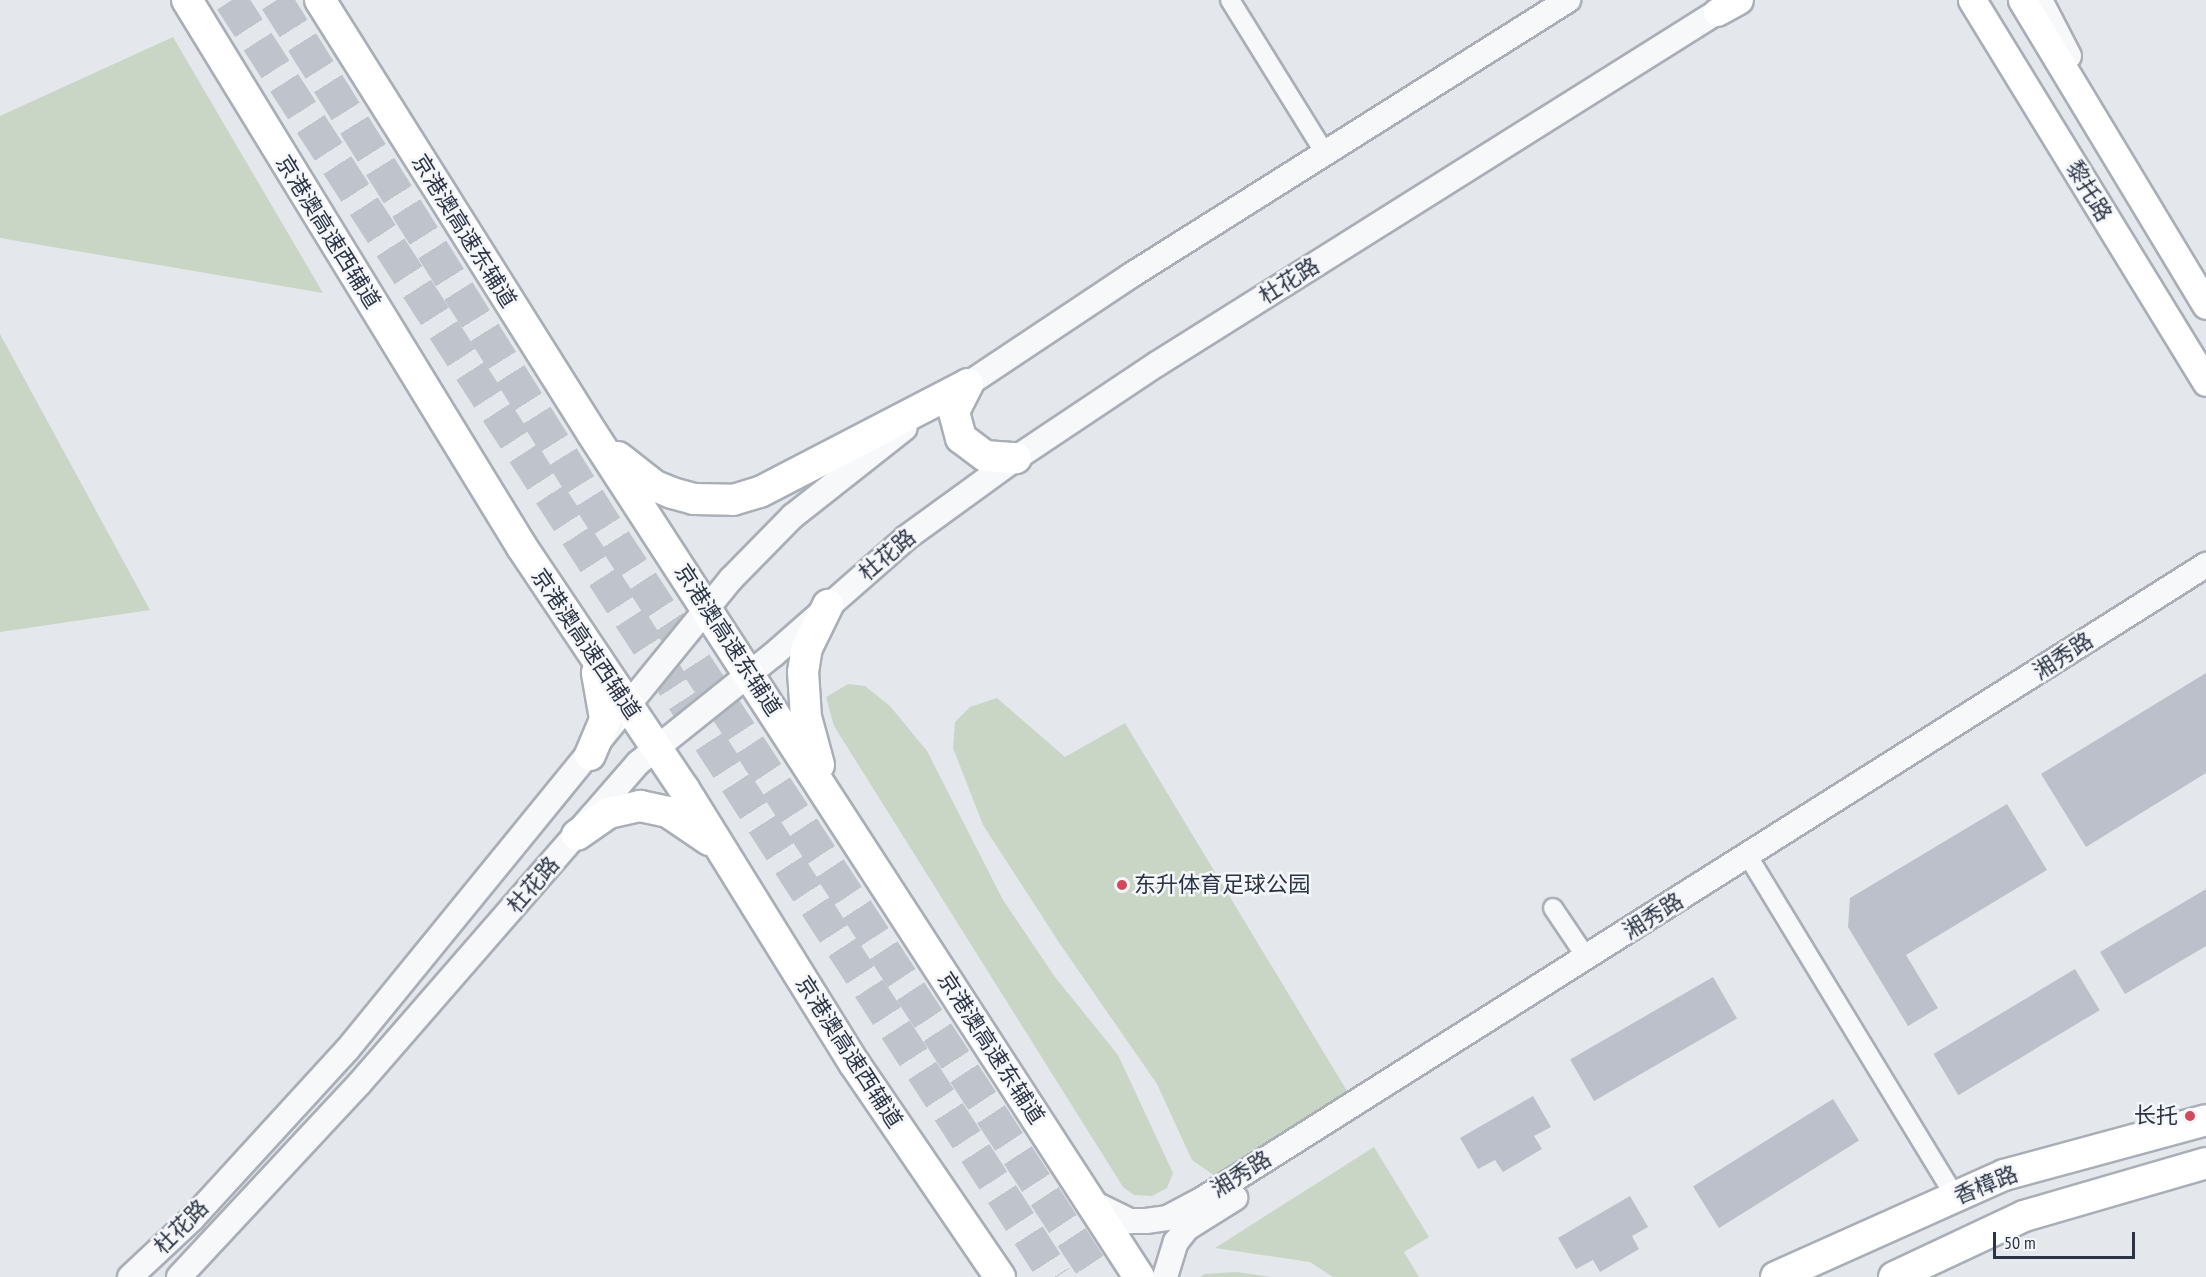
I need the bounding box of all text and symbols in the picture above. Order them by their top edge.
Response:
street label: 京港澳高速东辅道 [406,149,522,313]
street label: 京港澳高速西辅道 [270,150,386,314]
street label: 黎托路 [2061,156,2117,226]
street label: 杜花路 [1254,252,1324,310]
street label: 杜花路 [853,524,921,586]
street label: 京港澳高速东辅道 [669,559,787,721]
street label: 京港澳高速西辅道 [526,564,646,724]
street label: 湘秀路 [2028,627,2098,685]
street label: 杜花路 [501,851,565,919]
place label: 东升体育足球公园 [1134,872,1310,898]
marker: 东升体育足球公园 [1115,878,1129,892]
street label: 湘秀路 [1618,887,1688,945]
street label: 京港澳高速东辅道 [932,967,1050,1129]
street label: 京港澳高速西辅道 [790,971,908,1133]
place label: 长托 [2134,1103,2178,1129]
marker: 长托 [2183,1109,2197,1123]
street label: 湘秀路 [1206,1145,1276,1203]
street label: 香樟路 [1950,1160,2022,1210]
street label: 杜花路 [148,1194,214,1260]
scale bar [1996,1220,2138,1258]
text: 50 m [2004,1231,2036,1254]

